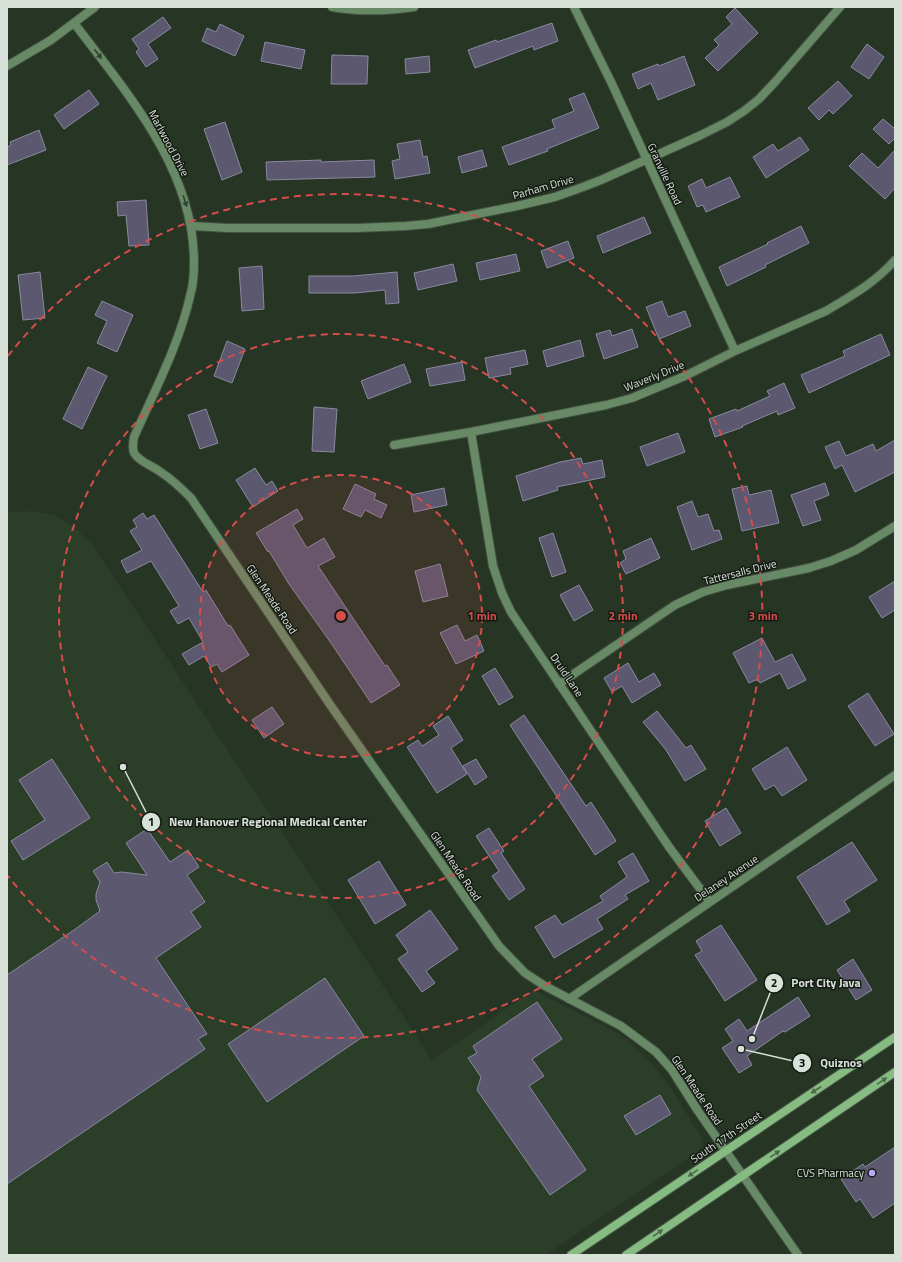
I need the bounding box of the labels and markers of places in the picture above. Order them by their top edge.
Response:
centre of rings [334,609,348,623]
callout: New Hanover Regional Medical Center [141,810,375,834]
callout: Port City Java [764,971,869,995]
callout: Quiznos [792,1051,870,1075]
place label: CVS Pharmacy [797,1165,865,1181]
marker: CVS Pharmacy [867,1168,877,1178]

